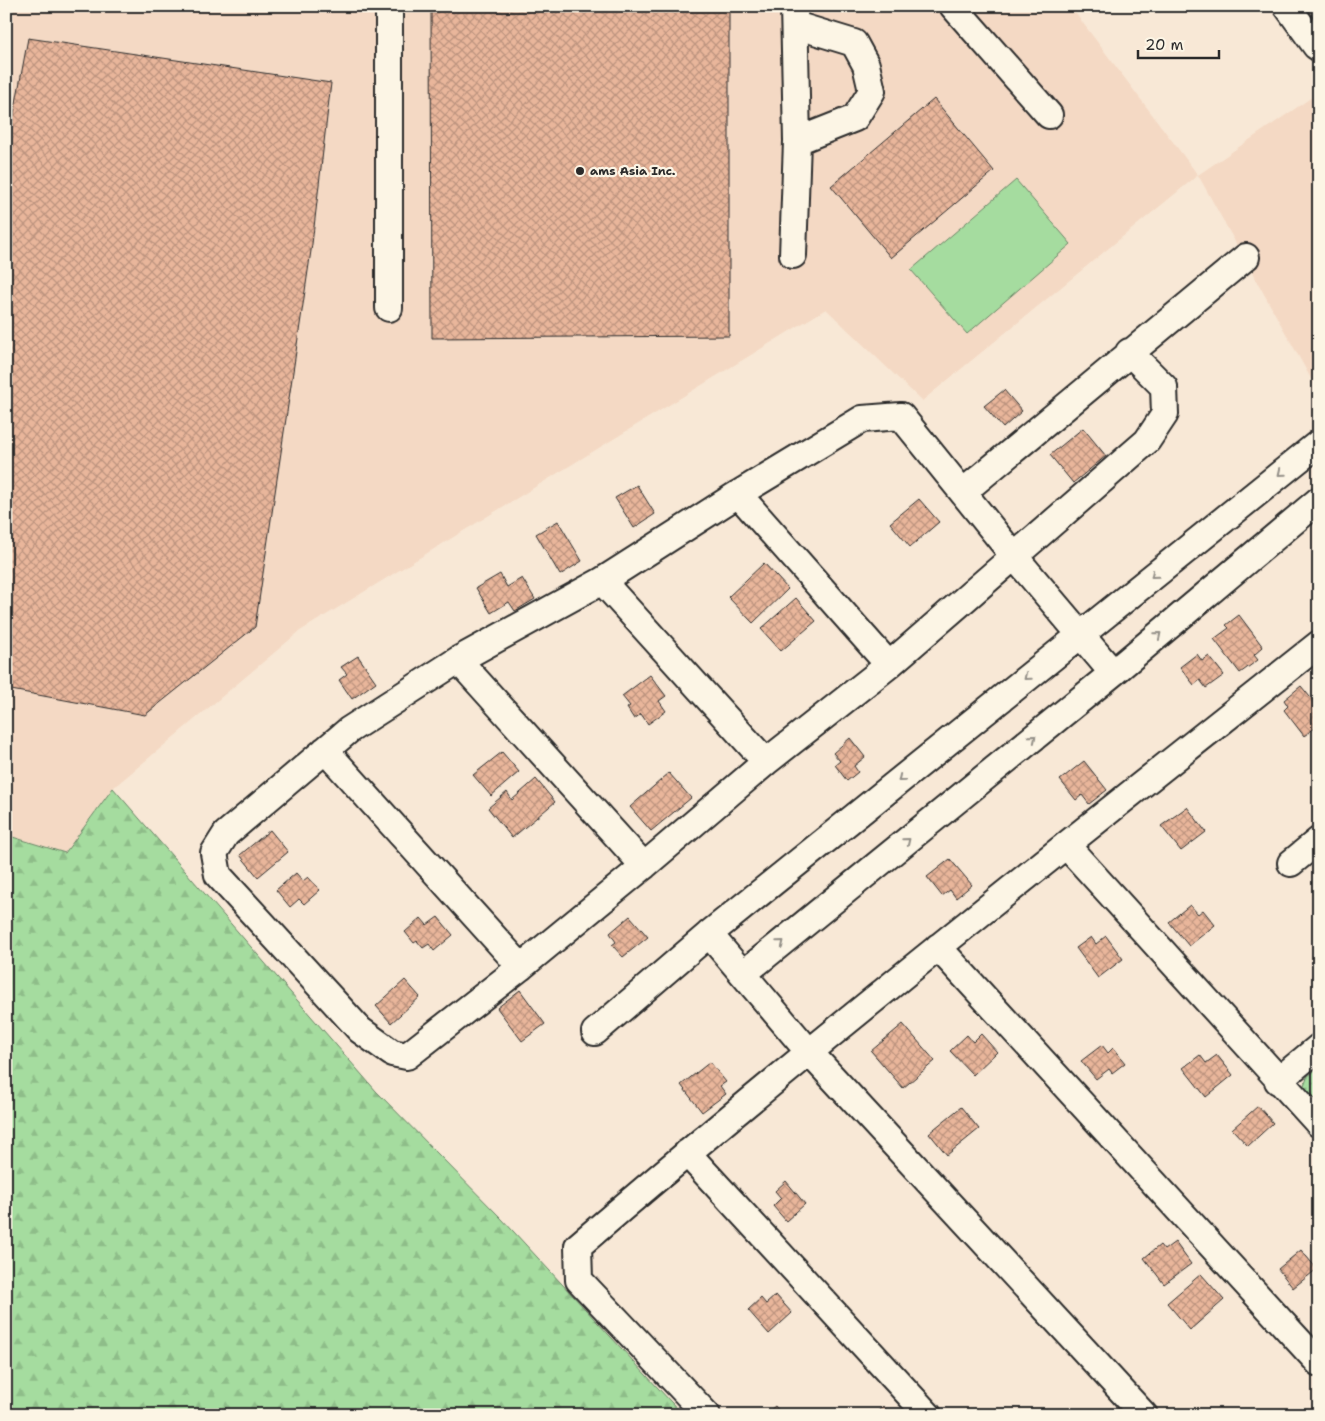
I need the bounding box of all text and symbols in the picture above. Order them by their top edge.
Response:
scale bar [1138,28,1219,60]
text: 20 m [1145,35,1184,55]
place label: ams Asia Inc. [590,163,676,179]
marker: ams Asia Inc. [574,165,586,177]
one-way arrow [1278,468,1287,476]
one-way arrow [1150,569,1160,578]
one-way arrow [1152,632,1161,640]
one-way arrow [1024,671,1033,680]
one-way arrow [1027,736,1036,744]
one-way arrow [898,774,907,782]
one-way arrow [901,838,910,846]
one-way arrow [775,941,784,949]

